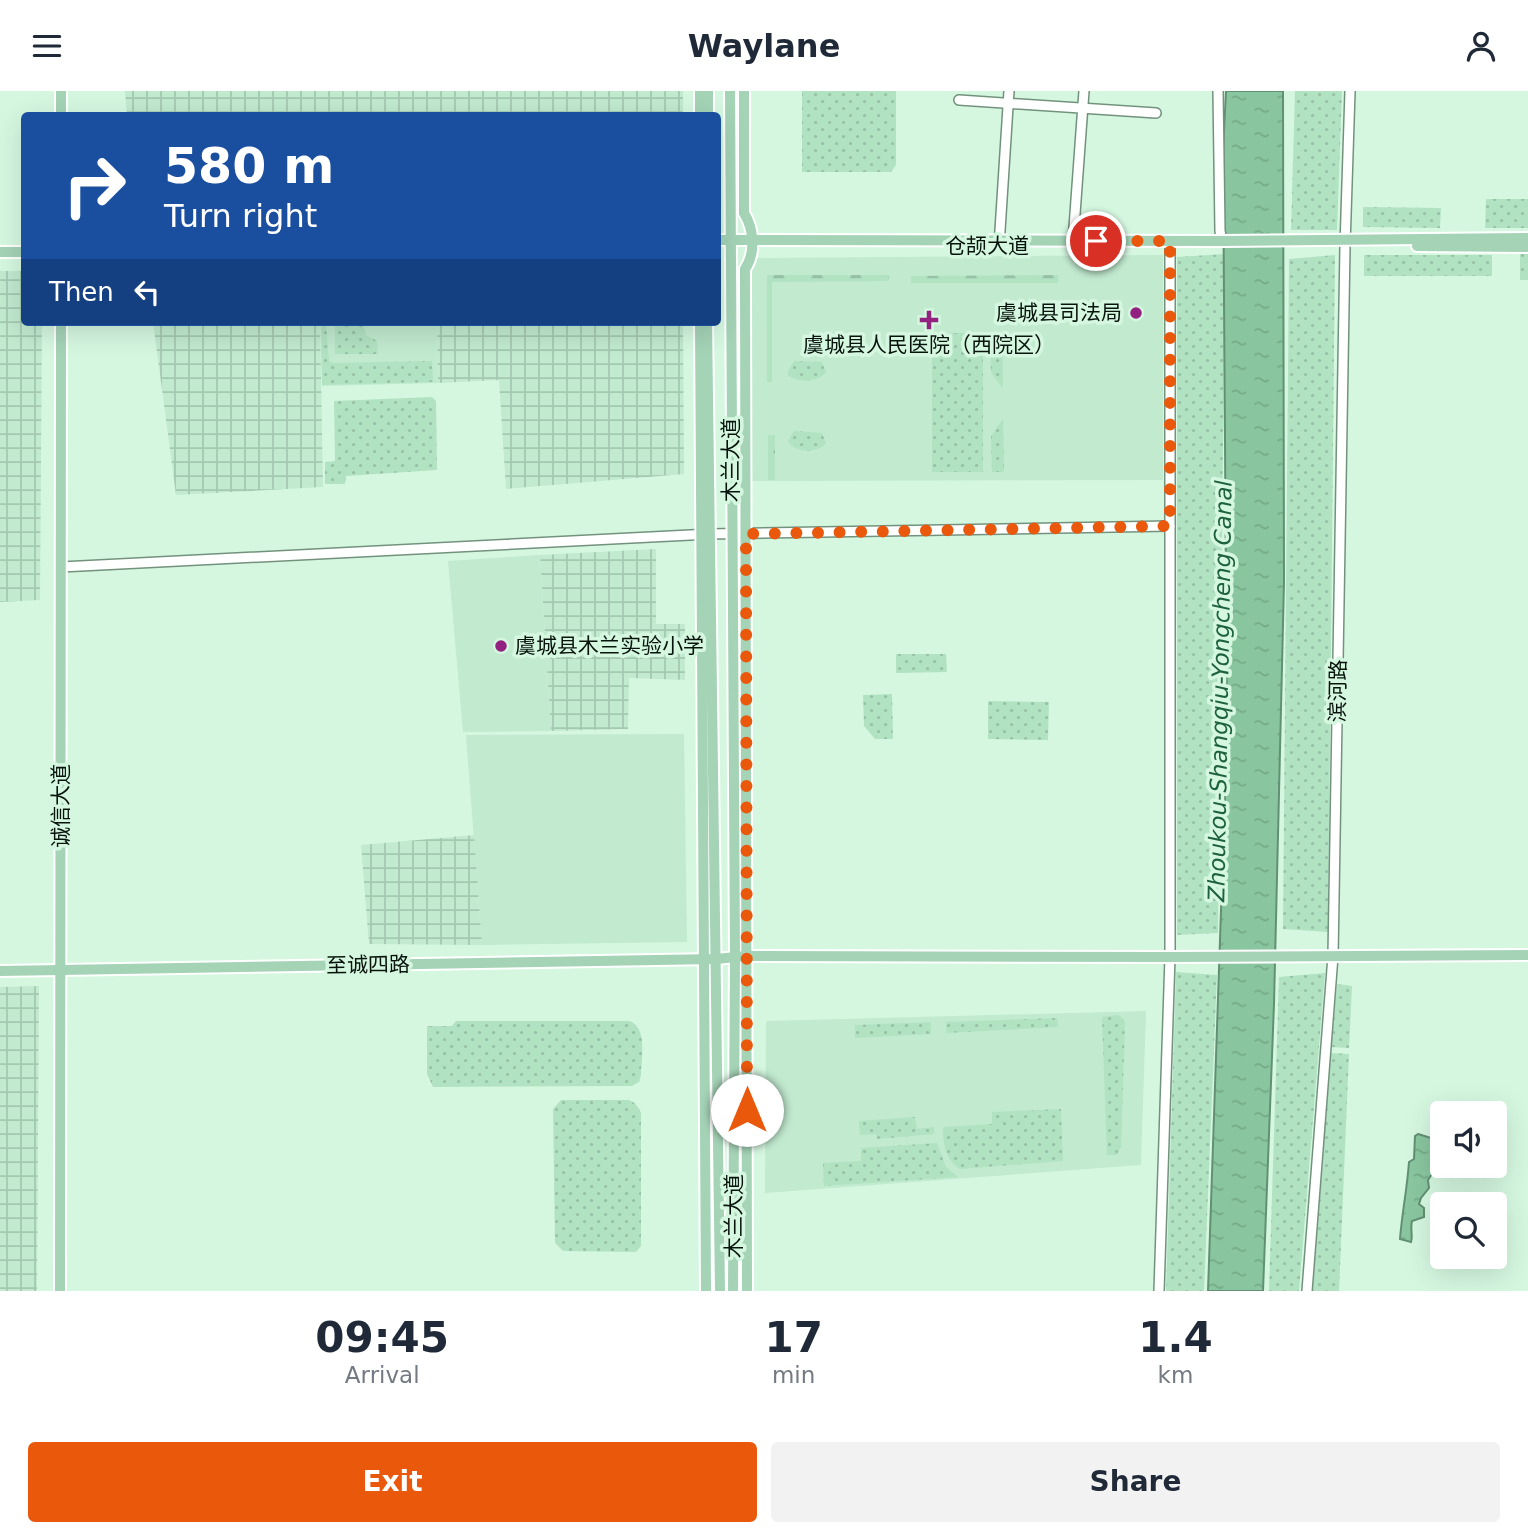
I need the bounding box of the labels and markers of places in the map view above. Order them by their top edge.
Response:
pin [1066,211,1126,271]
place label: 虞城县司法局 [996,301,1122,325]
marker: 虞城县司法局 [1128,305,1144,321]
marker: 虞城县人民医院（西院区） [919,310,939,330]
place label: 虞城县人民医院（西院区） [803,333,1055,357]
place label: 虞城县木兰实验小学 [515,634,704,658]
marker: 虞城县木兰实验小学 [493,638,509,654]

